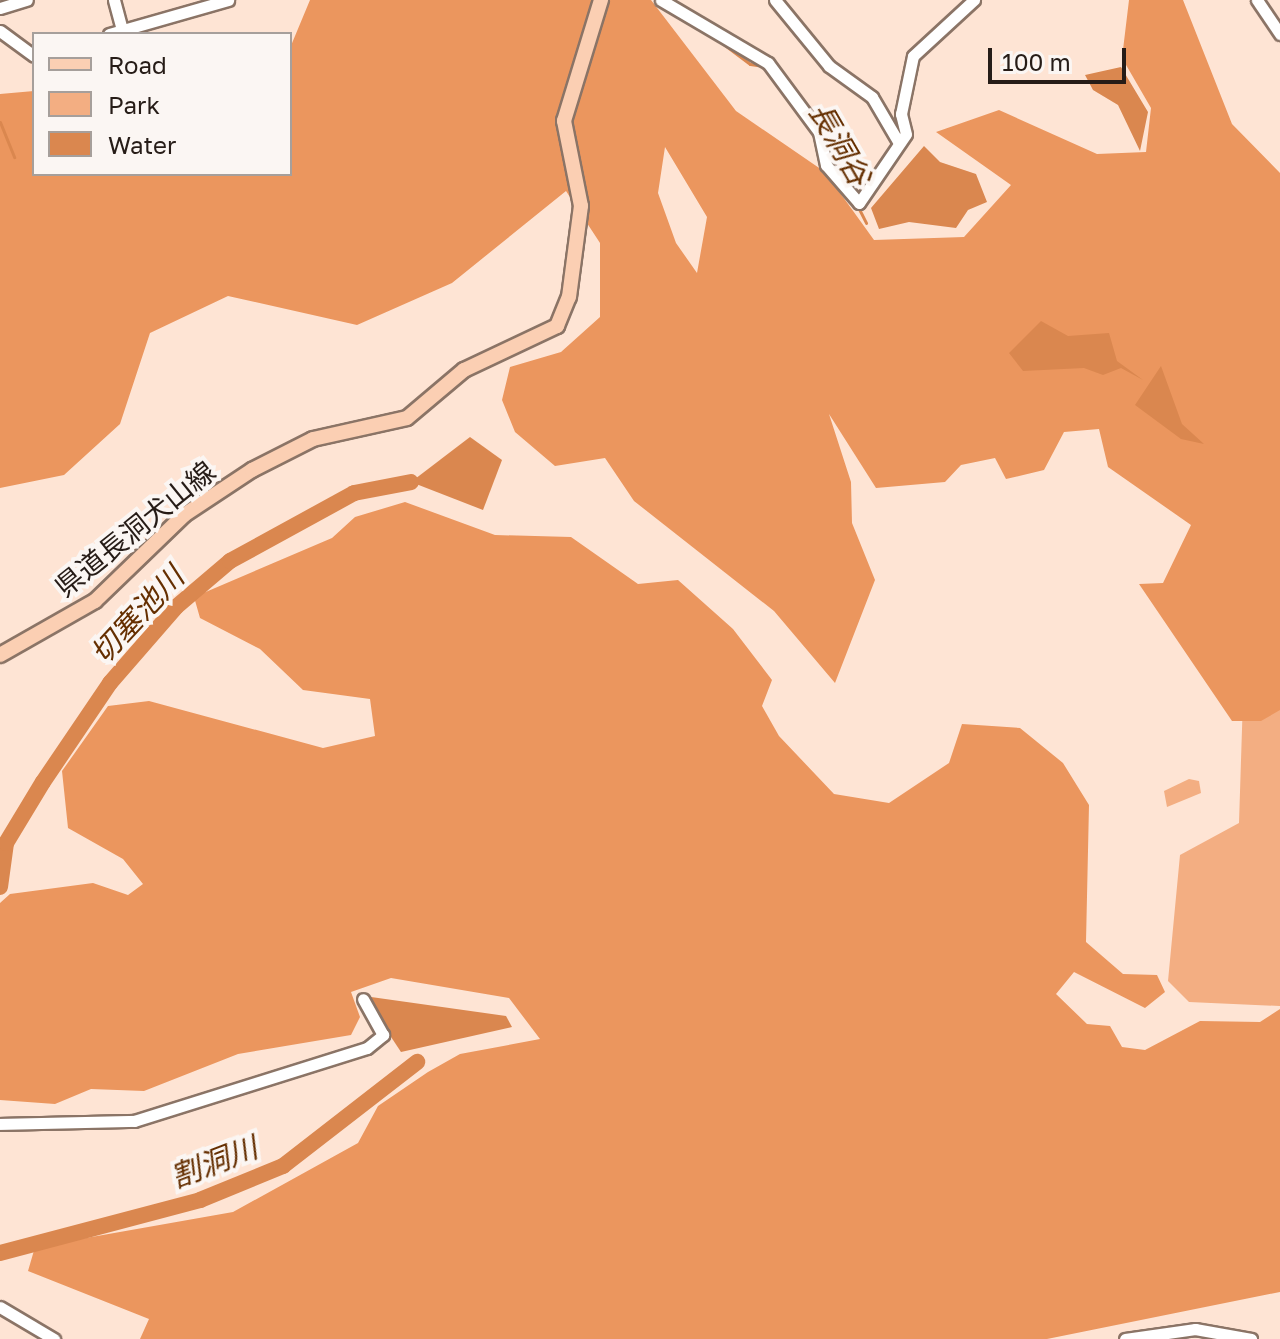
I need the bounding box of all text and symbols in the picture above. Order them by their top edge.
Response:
legend [32,32,292,176]
scale bar [992,32,1130,82]
text: 100 m [1002,47,1071,76]
text: Road [108,50,167,79]
text: Park [108,90,160,119]
water label: 長洞谷 [802,96,878,192]
text: Water [108,130,176,159]
street label: 県道長洞犬山線 [48,454,222,604]
water label: 切塞池川 [83,559,191,671]
water label: 割洞川 [166,1129,262,1195]

